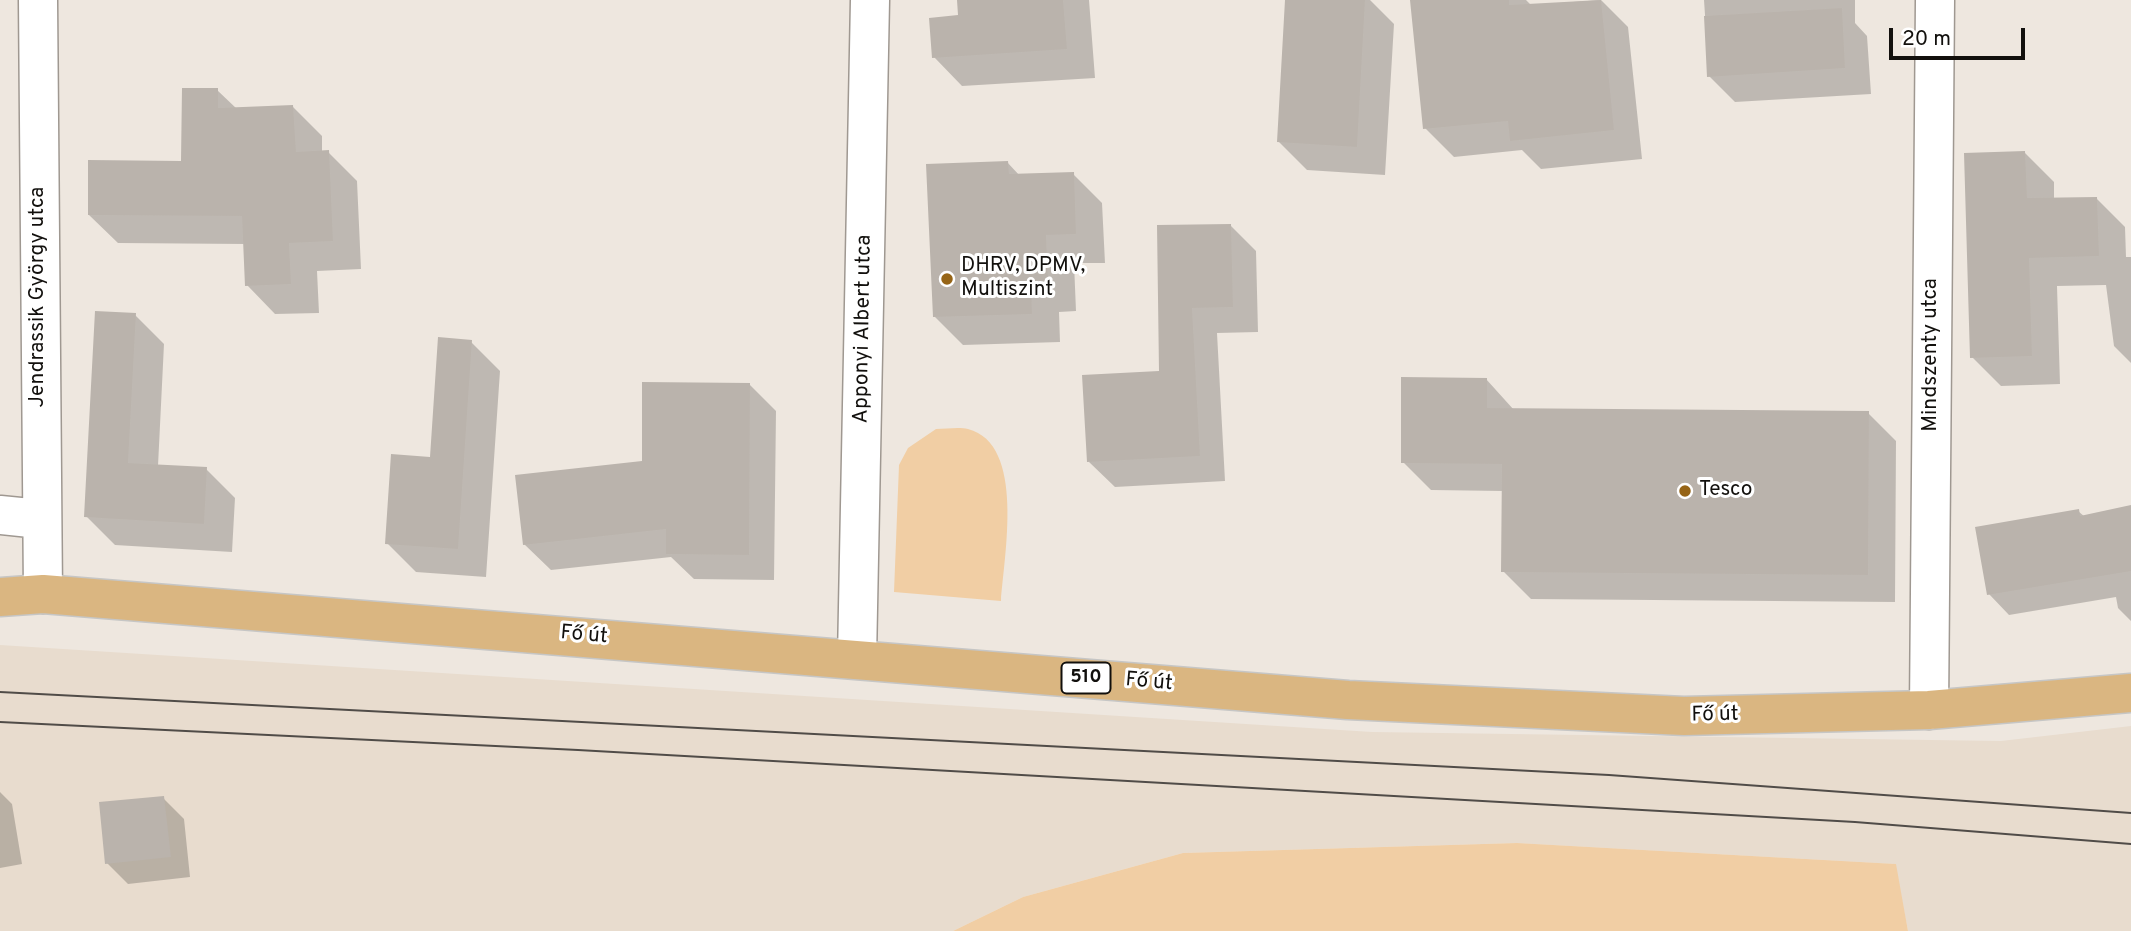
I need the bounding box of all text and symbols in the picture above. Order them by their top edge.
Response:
scale bar [1893,14,2030,58]
text: 20 m [1902,26,1951,53]
street label: Jendrassik György utca [26,187,52,407]
street label: Apponyi Albert utca [850,234,878,424]
place label: DHRV, DPMV, Multiszint [961,254,1085,304]
marker: DHRV, DPMV, Multiszint [939,271,955,287]
street label: Mindszenty utca [1919,278,1945,432]
place label: Tesco [1699,478,1752,504]
marker: Tesco [1677,483,1693,499]
street label: Fő út [559,621,609,651]
road number: 510 [1062,663,1110,694]
street label: Fő út [1124,668,1174,698]
street label: Fő út [1691,703,1739,729]

